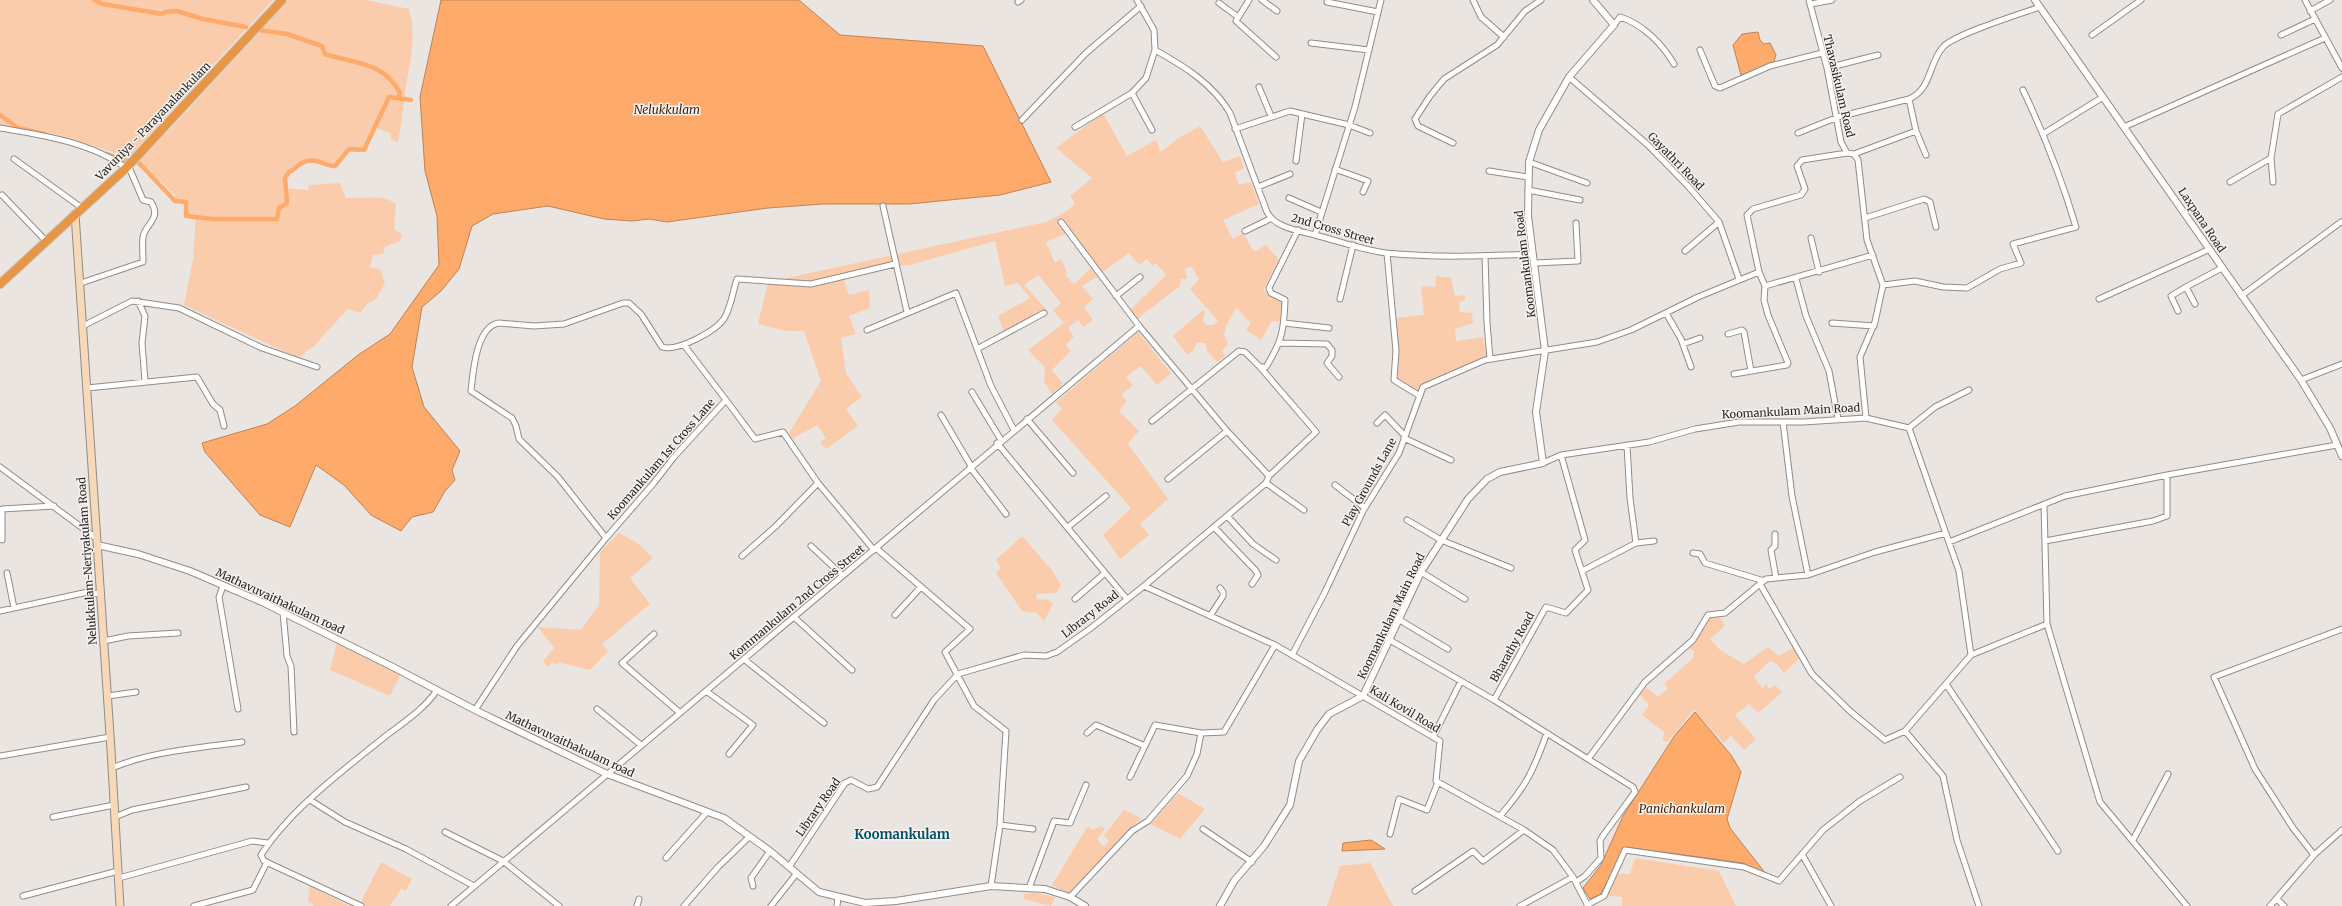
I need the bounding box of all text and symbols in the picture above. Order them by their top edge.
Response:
street label: Thavasikulam Road [1820,33,1858,139]
street label: Vavuniya - Parayanalankulam [92,59,214,184]
water label: Nelukkulam [634,102,700,117]
street label: Gayathri Road [1645,129,1707,193]
street label: Laxpana Road [2175,185,2229,255]
street label: Koomankulam Road [1511,209,1539,319]
street label: 2nd Cross Street [1290,210,1377,248]
street label: Koomankulam 1st Cross Lane [604,395,718,523]
street label: Koomankulam Main Road [1721,400,1861,422]
street label: Play Grounds Lane [1339,435,1399,529]
street label: Nelukkulam-Neriyakulam Road [74,476,100,645]
street label: Kommankulam 2nd Cross Street [727,541,868,663]
street label: Koomankulam Main Road [1354,550,1428,681]
street label: Mathavuvaithakulam road [213,565,347,637]
street label: Library Road [1059,587,1122,641]
street label: Bharathy Road [1487,609,1537,685]
street label: Kali Kovil Road [1367,682,1443,736]
street label: Mathavuvaithakulam road [503,708,637,780]
street label: Library Road [793,775,844,839]
water label: Panichankulam [1639,801,1725,816]
district label: Koomankulam [854,826,950,843]

